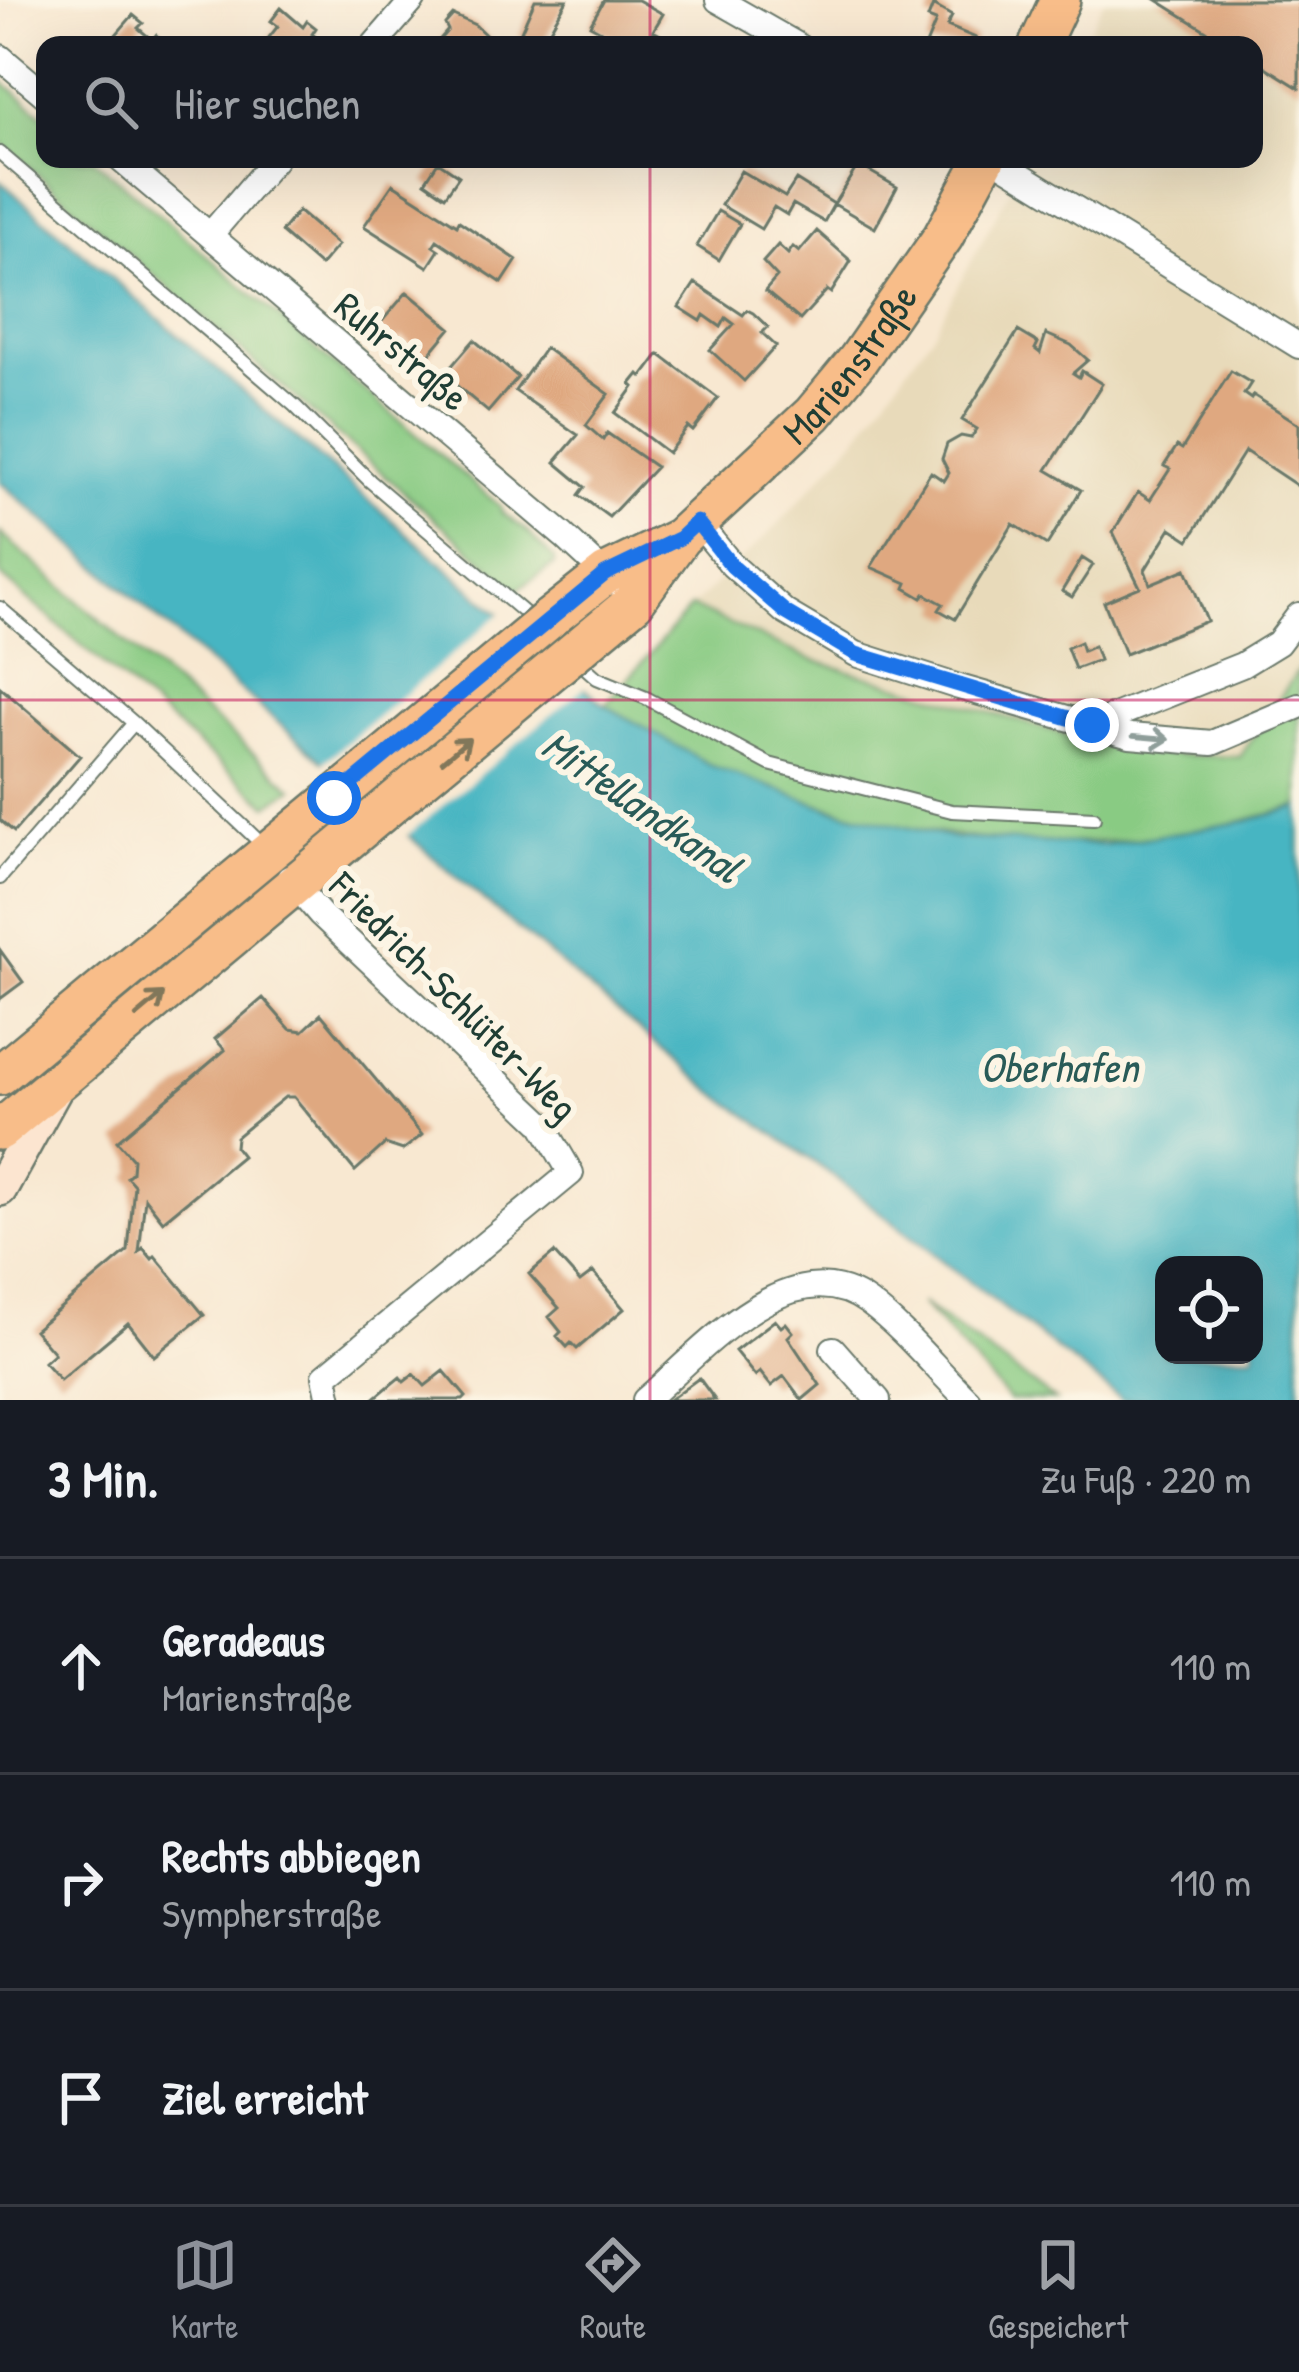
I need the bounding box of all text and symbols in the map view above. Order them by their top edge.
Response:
search box [36,36,1263,168]
icon: search [78,69,144,135]
text: Hier suchen [174,72,361,133]
street label: Marienstraße [770,273,929,456]
street label: Ruhrstraße [324,279,480,422]
route end [1065,698,1119,752]
water label: Mittellandkanal [532,716,755,896]
one-way arrow [1131,726,1170,749]
one-way arrow [440,737,471,765]
route start [307,771,361,825]
street label: Friedrich-Schlüter-Weg [317,859,591,1132]
one-way arrow [134,992,166,1018]
water label: Oberhafen [980,1038,1141,1095]
map controls [1155,1256,1263,1364]
button: locate [1155,1256,1263,1364]
text: 3 Min. [48,1444,158,1513]
text: Zu Fuß · 220 m [1041,1452,1251,1505]
text: Geradeaus [162,1609,325,1670]
icon: ahead [48,1633,114,1699]
text: 110 m [1170,1639,1251,1692]
text: Marienstraße [162,1670,352,1723]
text: Rechts abbiegen [162,1825,421,1886]
icon: right [48,1849,114,1915]
text: 110 m [1170,1855,1251,1908]
text: Sympherstraße [162,1886,381,1939]
icon: arrive [48,2065,114,2131]
text: Ziel erreicht [162,2067,368,2128]
tab: Karte [171,2232,238,2348]
tab: Route [580,2232,646,2348]
tab: Gespeichert [988,2232,1128,2348]

